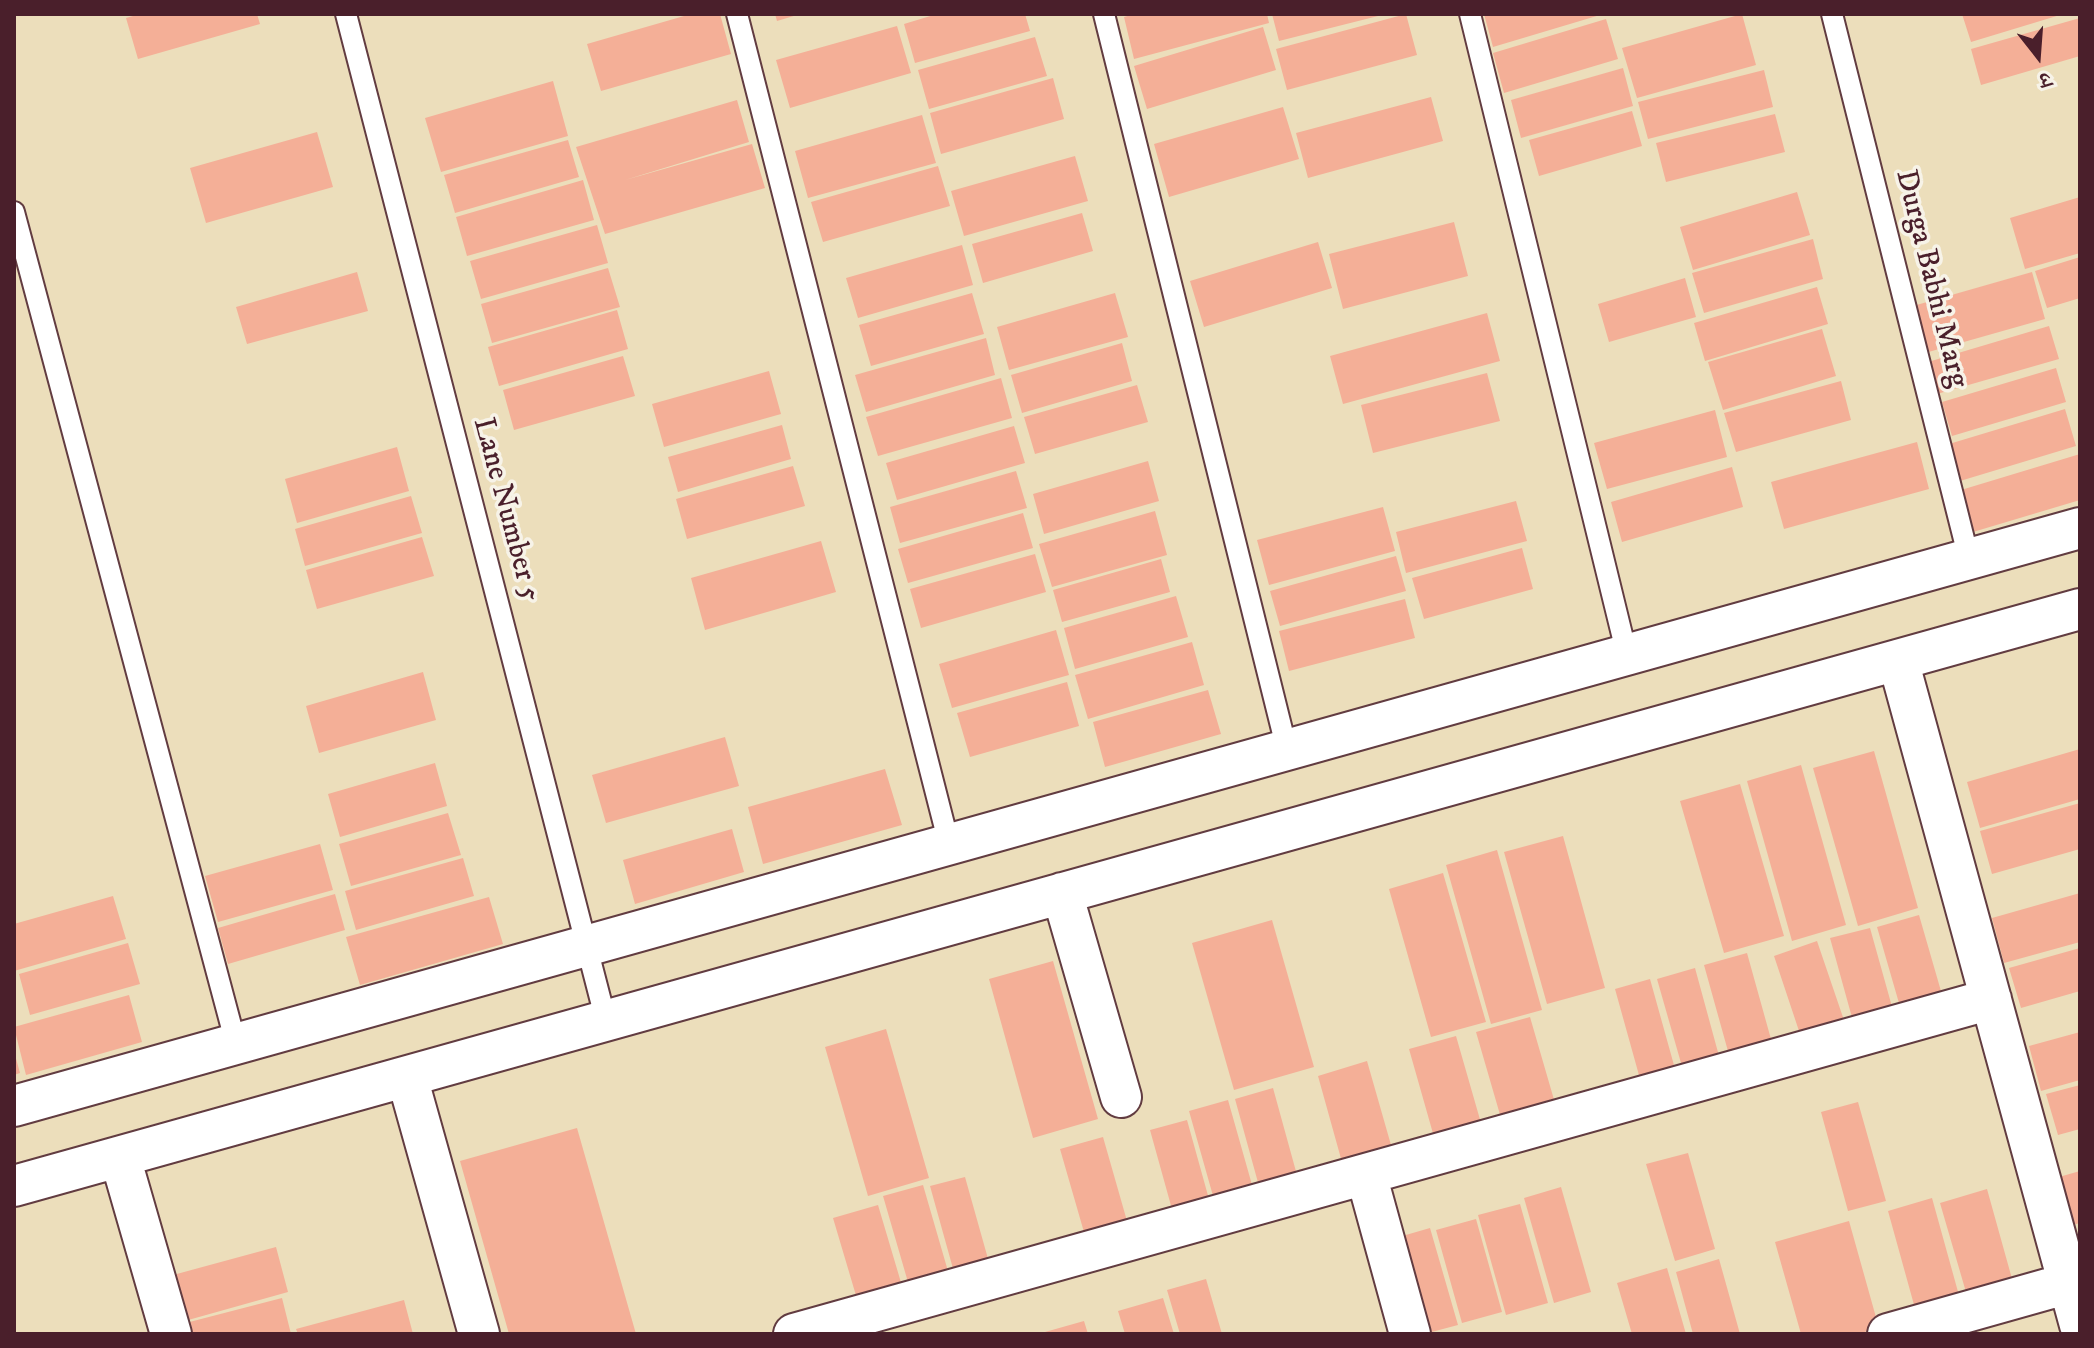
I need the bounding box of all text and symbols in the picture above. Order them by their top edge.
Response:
north arrow [1998,16,2078,96]
text: उ [2036,65,2054,94]
street label: Durga Babhi Marg [1886,166,1974,392]
street label: Lane Number 5 [463,414,547,606]

